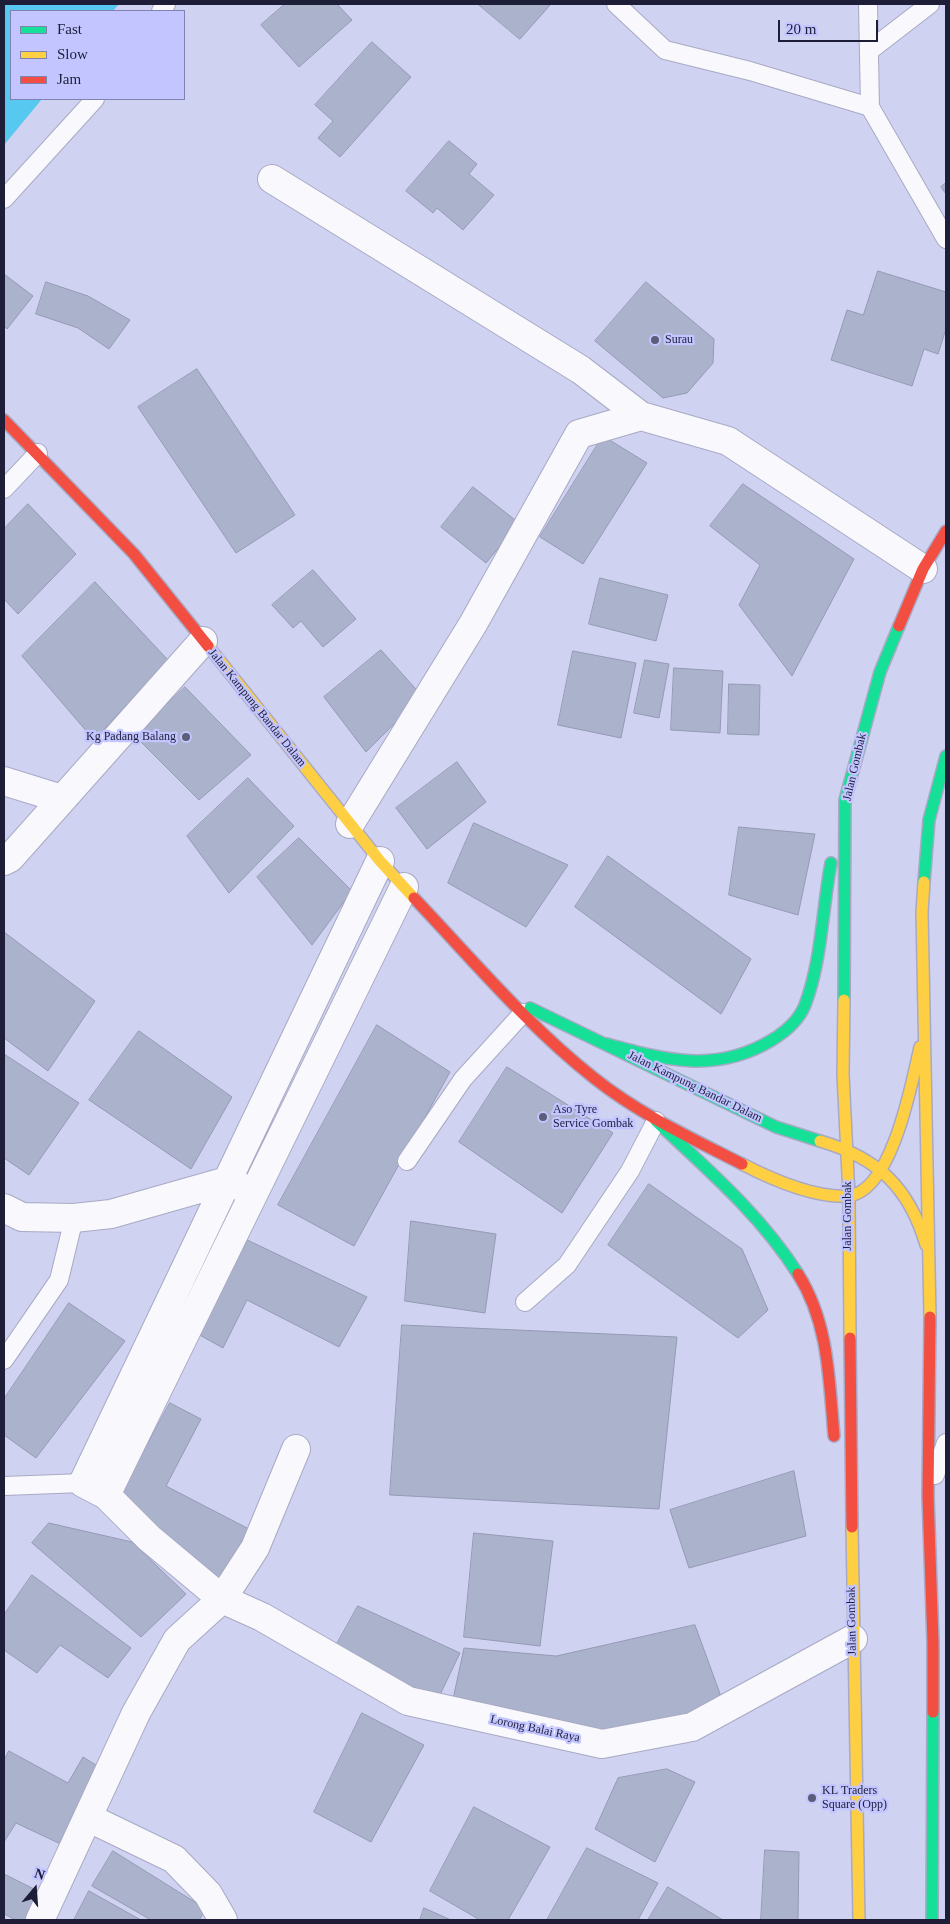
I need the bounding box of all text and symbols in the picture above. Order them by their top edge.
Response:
legend [10,10,185,100]
scale bar [780,10,880,42]
text: Fast [57,21,82,37]
text: 20 m [786,21,816,37]
text: Slow [57,46,88,62]
text: Jam [57,71,81,87]
place label: Surau [665,333,698,347]
marker: Surau [649,334,661,346]
street label: Jalan Kampung Bandar Dalam [198,637,316,779]
street label: Jalan Gombak [839,726,871,808]
place label: Kg Padang Balang [75,730,176,744]
marker: Kg Padang Balang [180,731,192,743]
street label: Jalan Kampung Bandar Dalam [615,1043,775,1131]
place label: Aso Tyre Service Gombak [553,1103,644,1131]
marker: Aso Tyre Service Gombak [537,1111,549,1123]
street label: Jalan Gombak [841,1176,855,1256]
street label: Jalan Gombak [844,1581,860,1661]
street label: Lorong Balai Raya [485,1712,585,1746]
place label: KL Traders Square (Opp) [822,1784,896,1812]
marker: KL Traders Square (Opp) [806,1792,818,1804]
north arrow [10,1864,60,1914]
text: N [33,1866,47,1883]

